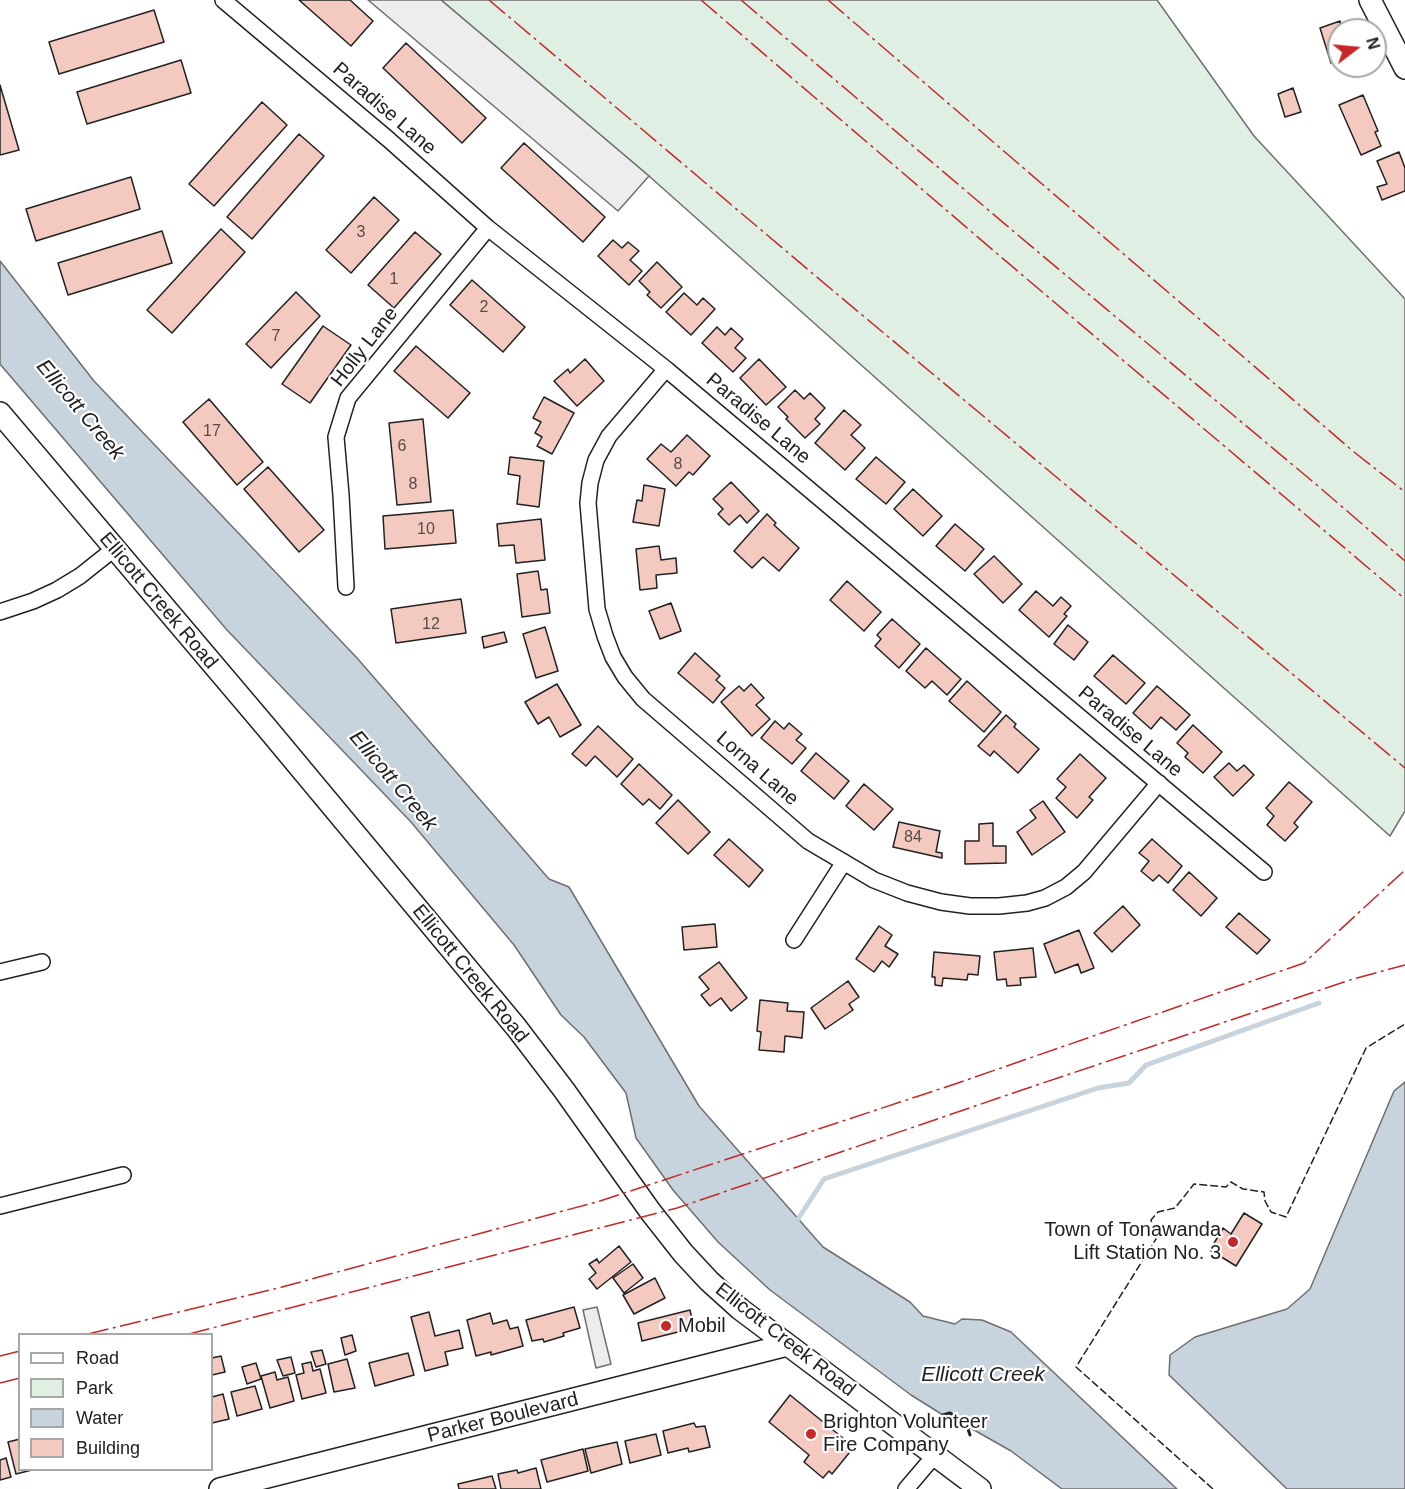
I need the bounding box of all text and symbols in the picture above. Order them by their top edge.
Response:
north arrow [1327,18,1387,78]
text: N [1363,36,1383,51]
street label: Paradise Lane [327,58,441,160]
house number: 3 [357,223,365,243]
house number: 1 [390,270,398,290]
house number: 2 [480,298,488,318]
street label: Holly Lane [326,302,404,392]
house number: 7 [272,327,280,347]
water label: Ellicott Creek [31,355,129,465]
street label: Paradise Lane [701,368,815,470]
house number: 17 [203,422,221,442]
house number: 6 [398,437,406,457]
house number: 8 [674,455,682,475]
house number: 8 [409,475,417,495]
house number: 10 [417,520,435,540]
street label: Ellicott Creek Road [94,528,222,674]
house number: 12 [422,615,440,635]
street label: Paradise Lane [1073,681,1187,783]
water label: Ellicott Creek [344,726,442,836]
street label: Lorna Lane [711,727,803,811]
house number: 84 [904,828,922,848]
street label: Ellicott Creek Road [407,900,533,1048]
place label: Town of Tonawanda Lift Station No. 3 [1044,1218,1221,1265]
marker: Town of Tonawanda Lift Station No. 3 [1226,1235,1240,1249]
street label: Ellicott Creek Road [710,1278,860,1402]
place label: Mobil [678,1314,726,1338]
marker: Mobil [659,1319,673,1333]
legend [18,1333,213,1471]
text: Road [76,1348,119,1368]
water label: Ellicott Creek [921,1362,1045,1388]
text: Park [76,1378,113,1398]
street label: Parker Boulevard [425,1388,581,1448]
text: Water [76,1408,123,1428]
place label: Brighton Volunteer Fire Company [823,1410,988,1457]
marker: Brighton Volunteer Fire Company [804,1427,818,1441]
text: Building [76,1438,140,1458]

